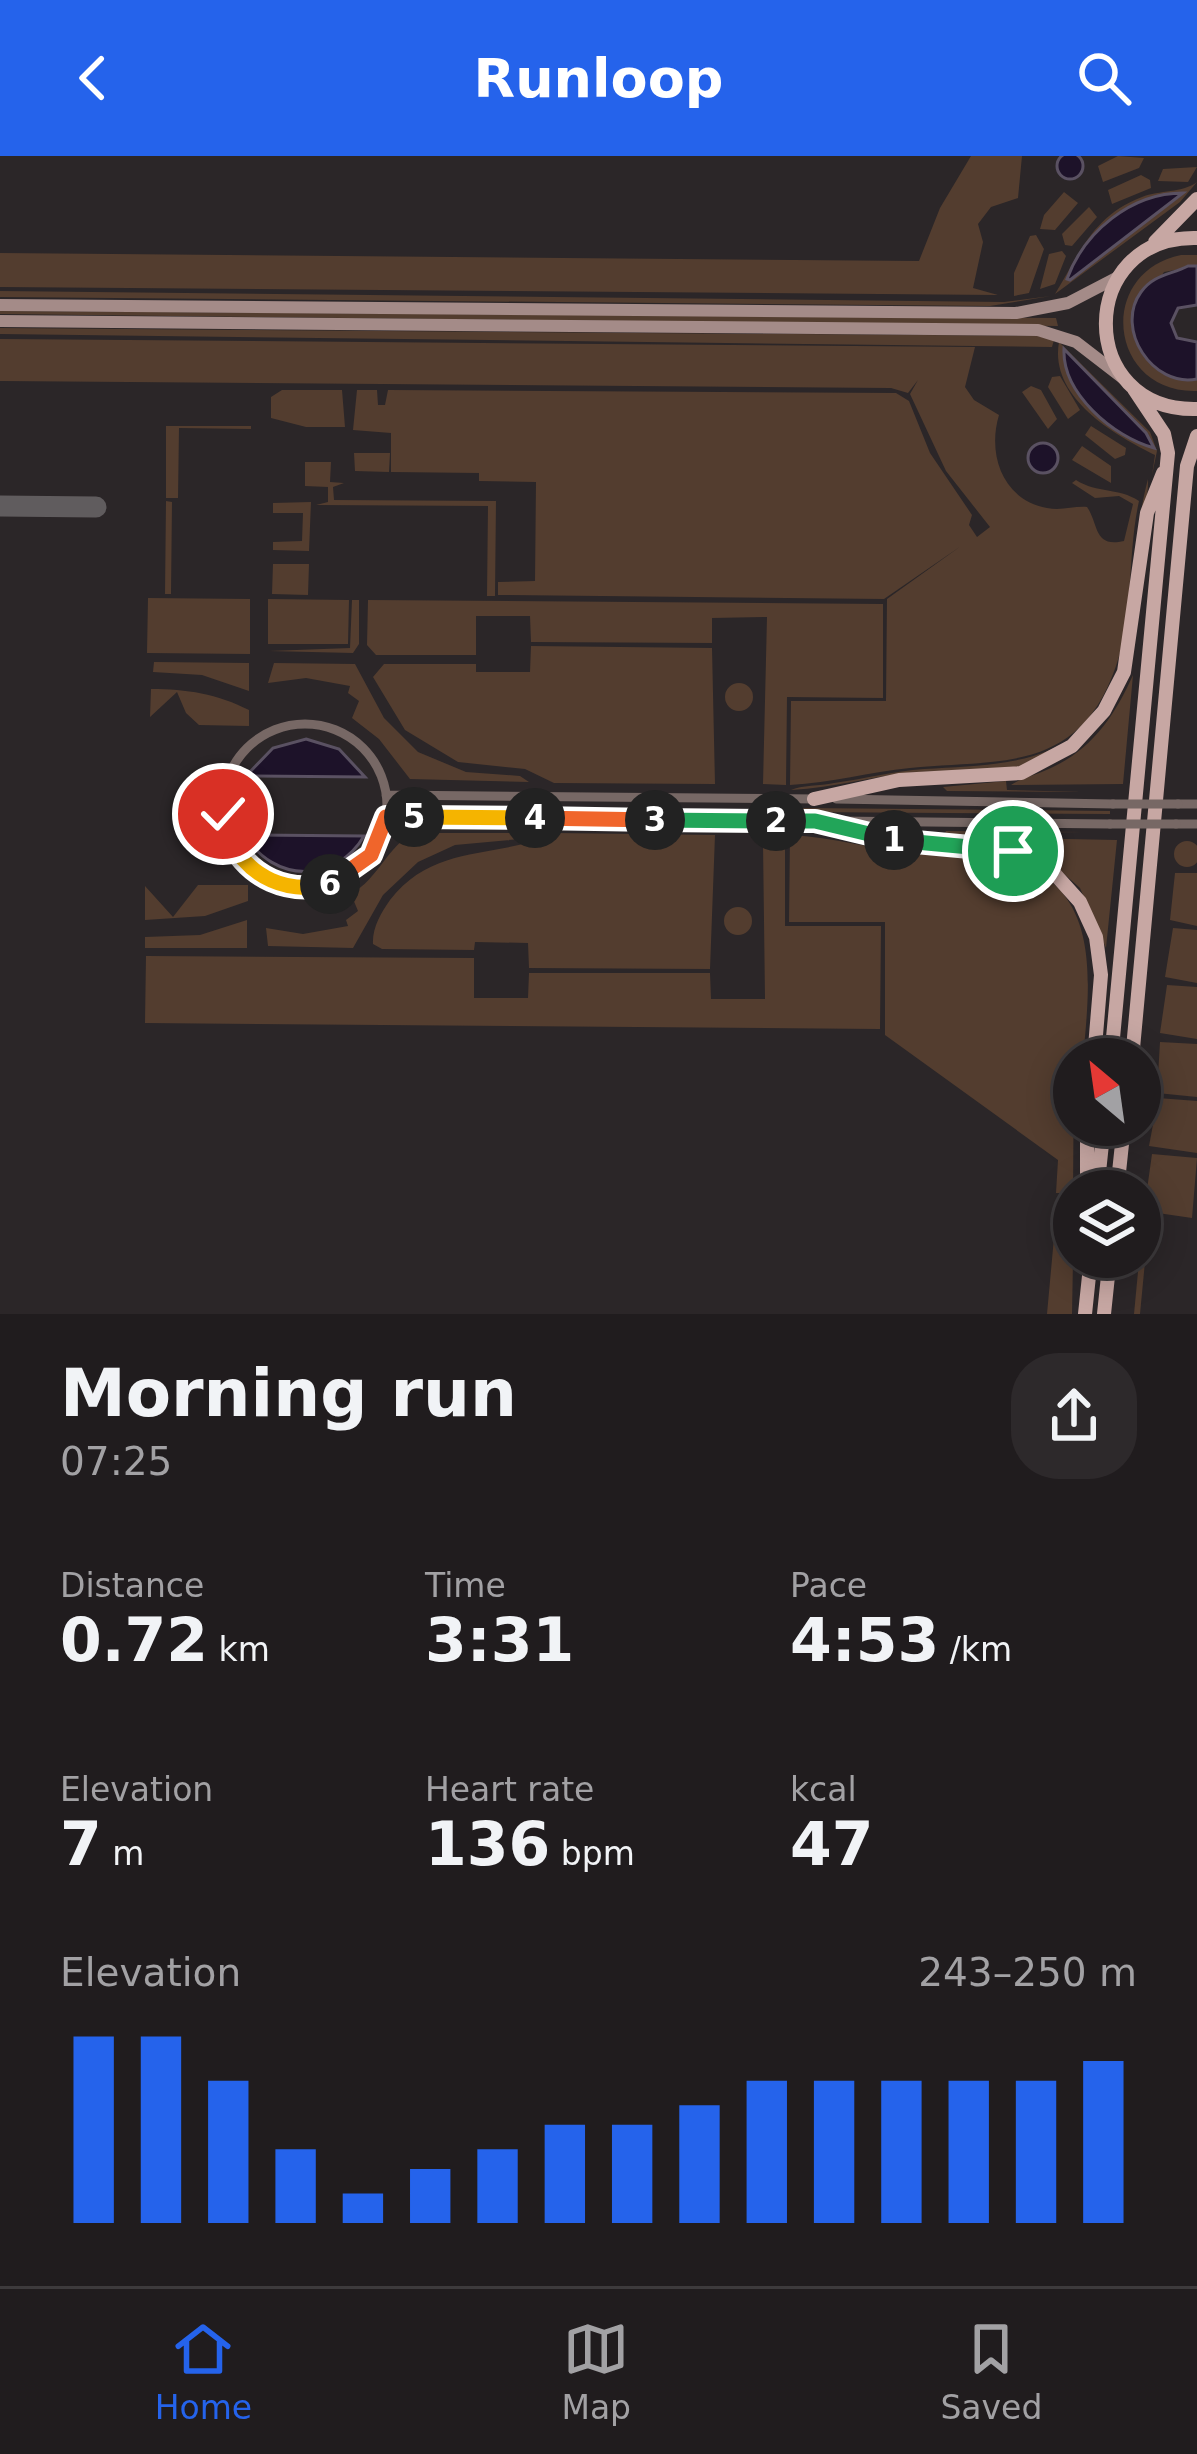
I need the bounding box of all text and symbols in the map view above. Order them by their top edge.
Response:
icon: back [60,45,126,111]
icon: search [1071,45,1137,111]
text: Runloop [474,47,723,110]
pin [172,763,274,865]
icon: check [190,781,256,847]
pin: 5 [384,787,444,847]
pin: 4 [505,788,565,848]
pin: 3 [625,790,685,850]
pin: 2 [746,791,806,851]
text: 5 [403,797,425,836]
text: 4 [524,798,546,837]
text: 3 [644,800,666,839]
pin [962,800,1064,902]
text: 2 [765,801,787,840]
pin: 1 [864,810,924,870]
icon: arrive [980,818,1046,884]
text: 1 [883,820,905,859]
pin: 6 [300,854,360,914]
text: 6 [319,864,341,903]
north arrow [1053,1038,1161,1146]
map controls [1053,1038,1161,1278]
button: layers [1053,1170,1161,1278]
button: share [1011,1353,1137,1479]
text: Morning run [60,1355,517,1432]
text: 07:25 [60,1439,172,1484]
text: Distance [60,1566,204,1605]
text: Time [425,1566,506,1605]
text: Pace [790,1566,867,1605]
text: 0.72 [60,1605,208,1675]
text: 3:31 [425,1605,574,1675]
text: 4:53 [790,1605,939,1675]
text: km [208,1630,270,1669]
text: /km [939,1630,1012,1669]
text: Elevation [60,1770,213,1809]
text: Heart rate [425,1770,594,1809]
text: kcal [790,1770,857,1809]
text: 7 [60,1809,102,1879]
text: 136 [425,1809,550,1879]
text: 47 [790,1809,874,1879]
text: m [102,1834,144,1873]
text: bpm [550,1834,635,1873]
text: Elevation [60,1950,241,1995]
text: 243–250 m [918,1950,1137,1995]
tab: Home [155,2316,252,2427]
tab: Map [561,2316,631,2427]
tab: Saved [940,2316,1042,2427]

